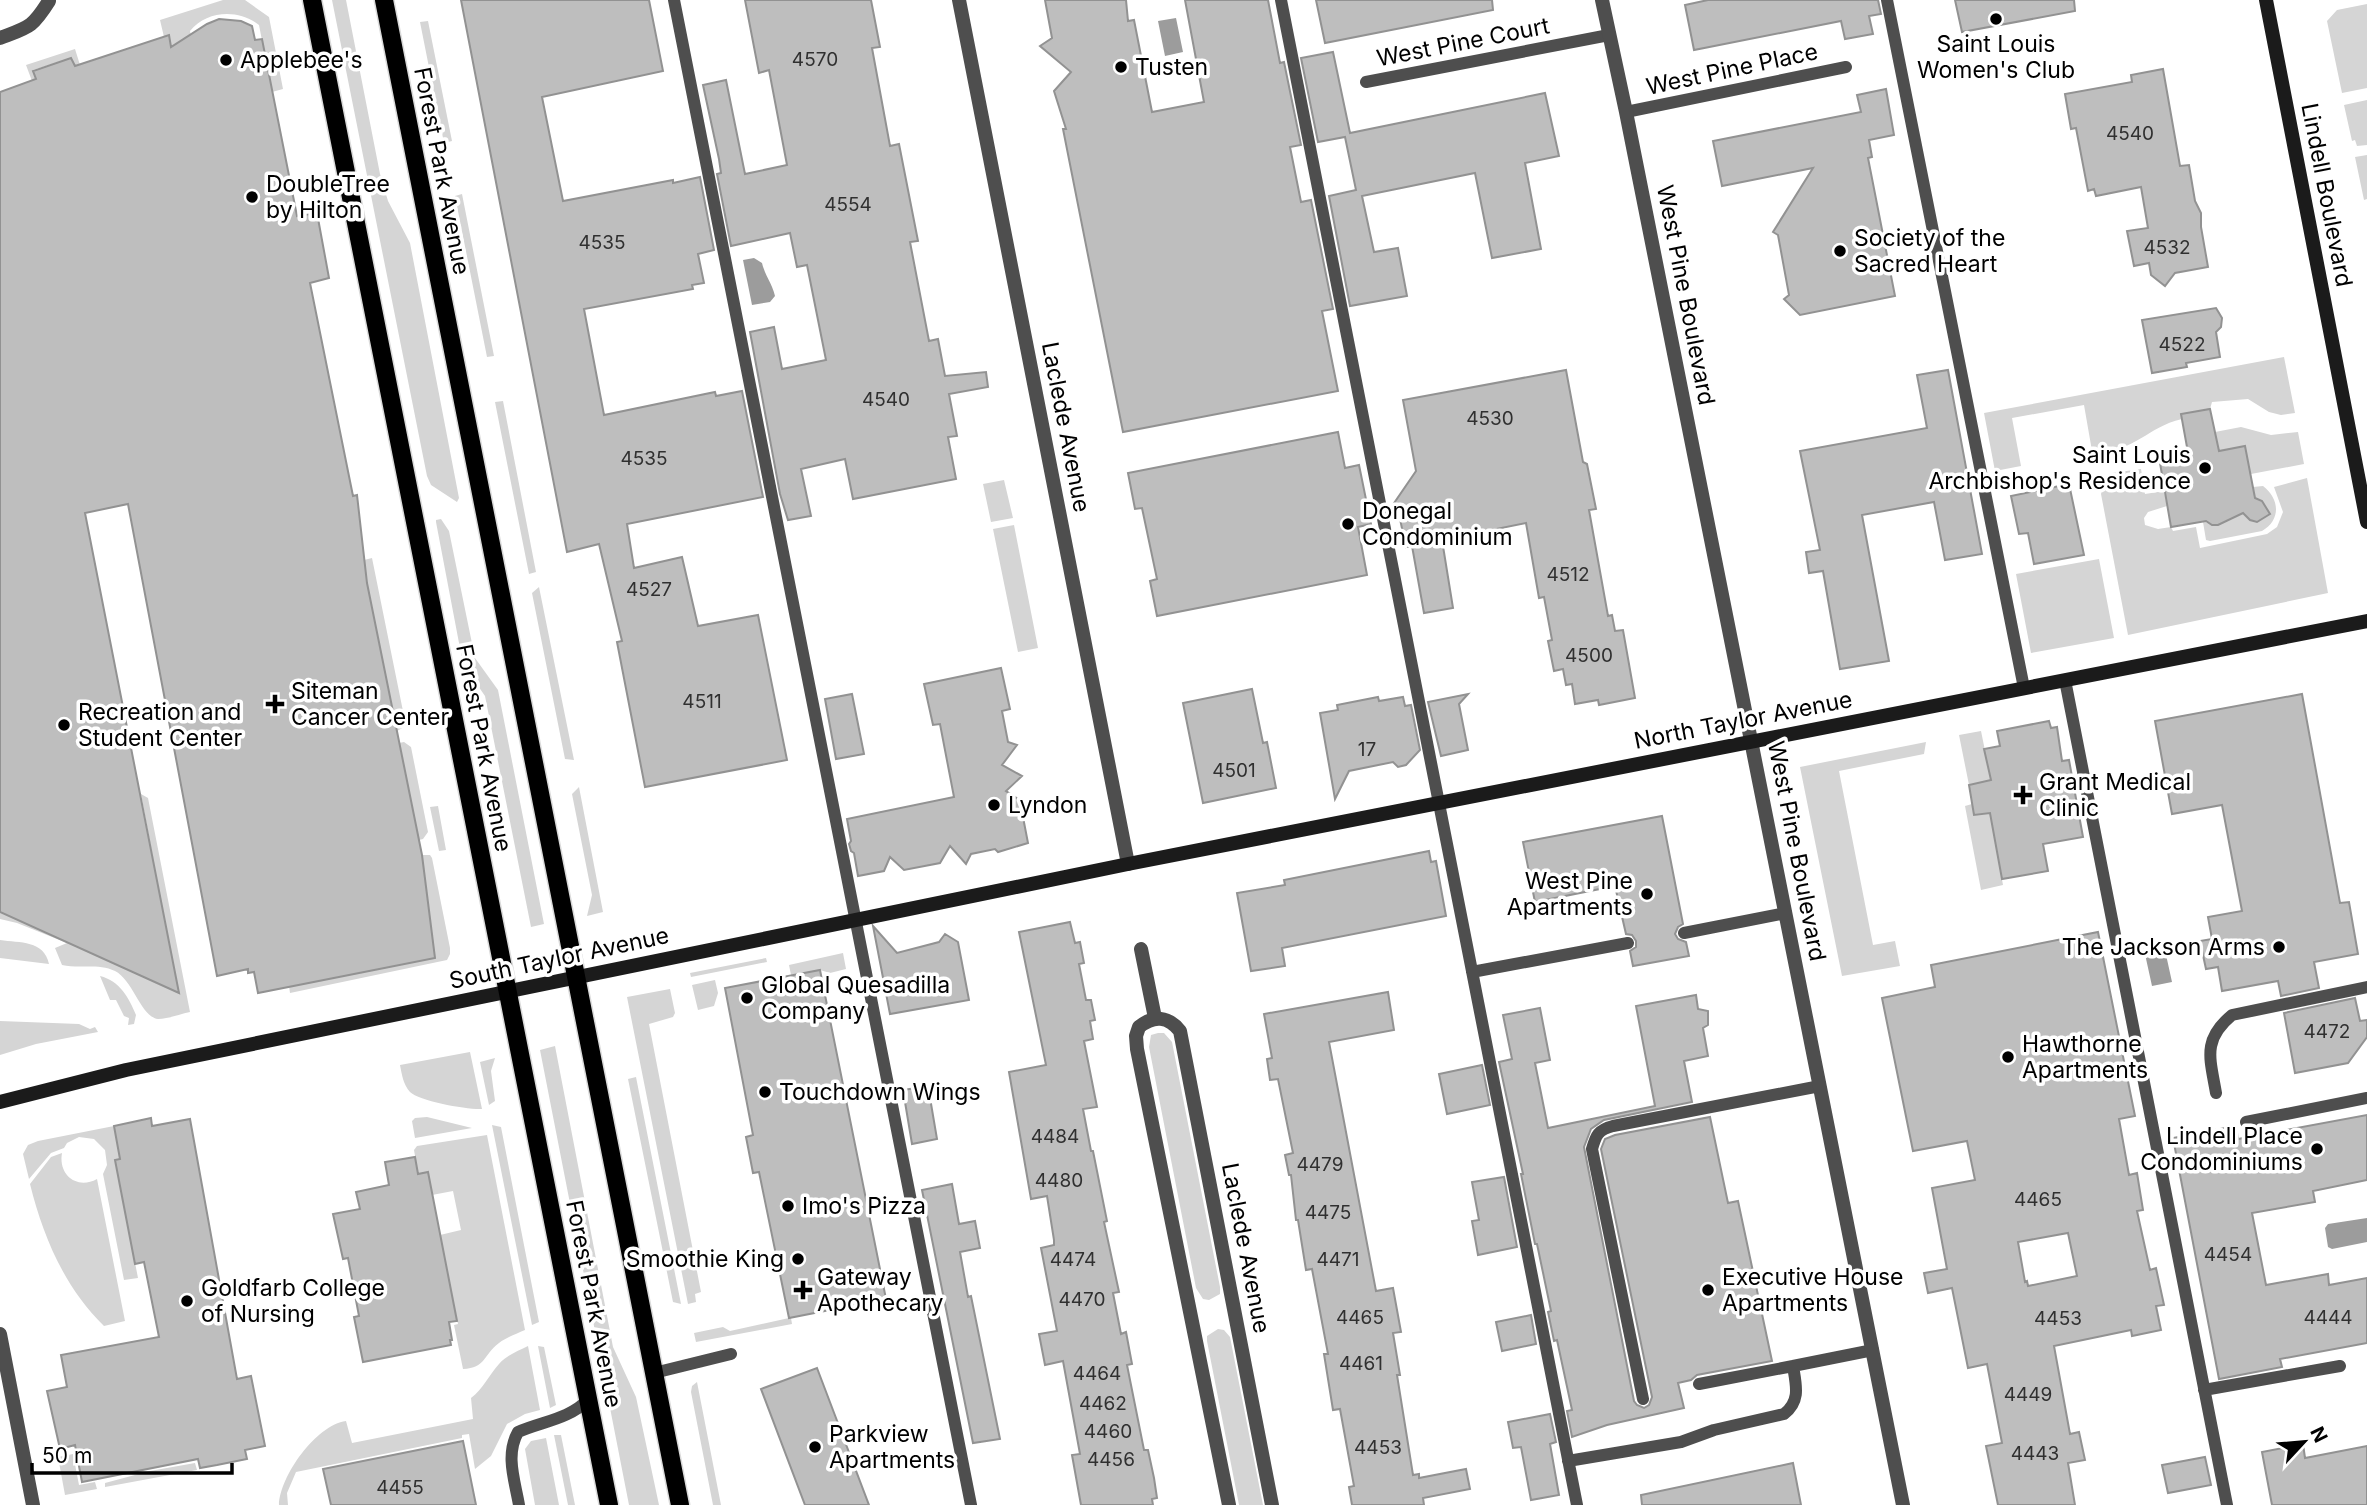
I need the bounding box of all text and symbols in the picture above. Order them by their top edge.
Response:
street label: West Pine Court [1374,11,1552,72]
marker: Saint Louis Women's Club [1988,11,2004,27]
place label: Saint Louis Women's Club [1917,30,2075,84]
street label: West Pine Place [1644,37,1820,101]
place label: Applebee's [240,46,363,74]
house number: 4570 [792,48,838,71]
marker: Applebee's [218,52,234,68]
place label: Tusten [1135,53,1208,81]
marker: Tusten [1113,59,1129,75]
street label: Forest Park Avenue [408,65,476,277]
street label: Lindell Boulevard [2295,101,2359,289]
house number: 4540 [2106,122,2154,145]
place label: DoubleTree by Hilton [266,170,390,224]
street label: West Pine Boulevard [1651,182,1721,408]
marker: DoubleTree by Hilton [244,189,260,205]
house number: 4554 [824,193,872,216]
place label: Society of the Sacred Heart [1854,224,2005,278]
house number: 4535 [578,231,626,254]
house number: 4532 [2143,236,2191,259]
marker: Society of the Sacred Heart [1832,243,1848,259]
house number: 4522 [2159,333,2206,356]
street label: Laclede Avenue [1036,340,1096,514]
house number: 4540 [862,388,910,411]
house number: 4530 [1466,407,1514,430]
place label: Saint Louis Archbishop's Residence [1928,441,2191,495]
house number: 4535 [620,447,668,470]
marker: Saint Louis Archbishop's Residence [2197,460,2213,476]
place label: Donegal Condominium [1362,497,1513,551]
marker: Donegal Condominium [1340,516,1356,532]
house number: 4512 [1546,563,1590,586]
house number: 4527 [626,578,672,601]
street label: Forest Park Avenue [450,642,518,854]
house number: 4500 [1565,644,1613,667]
place label: Siteman Cancer Center [291,677,449,731]
street label: North Taylor Avenue [1631,685,1855,755]
house number: 4511 [682,690,722,713]
marker: Siteman Cancer Center [265,694,285,714]
place label: Recreation and Student Center [78,698,242,752]
marker: Recreation and Student Center [56,717,72,733]
house number: 17 [1358,738,1376,761]
street label: West Pine Boulevard [1762,738,1832,964]
house number: 4501 [1212,759,1256,782]
place label: Grant Medical Clinic [2039,768,2191,822]
marker: Grant Medical Clinic [2013,785,2033,805]
place label: Lyndon [1008,791,1087,819]
marker: Lyndon [986,797,1002,813]
place label: West Pine Apartments [1507,867,1633,921]
marker: West Pine Apartments [1639,886,1655,902]
street label: South Taylor Avenue [447,921,671,995]
place label: The Jackson Arms [2062,933,2265,961]
marker: The Jackson Arms [2271,939,2287,955]
place label: Global Quesadilla Company [761,971,950,1025]
marker: Global Quesadilla Company [739,990,755,1006]
house number: 4472 [2304,1020,2350,1043]
place label: Hawthorne Apartments [2022,1030,2148,1084]
marker: Hawthorne Apartments [2000,1049,2016,1065]
place label: Touchdown Wings [779,1078,981,1106]
marker: Touchdown Wings [757,1084,773,1100]
place label: Lindell Place Condominiums [2140,1122,2303,1176]
house number: 4484 [1031,1125,1079,1148]
marker: Lindell Place Condominiums [2309,1141,2325,1157]
house number: 4479 [1297,1153,1343,1176]
street label: Laclede Avenue [1216,1161,1276,1335]
house number: 4480 [1035,1169,1083,1192]
house number: 4465 [2014,1188,2062,1211]
place label: Imo's Pizza [802,1192,926,1220]
street label: Forest Park Avenue [560,1198,628,1410]
marker: Imo's Pizza [780,1198,796,1214]
house number: 4475 [1305,1201,1351,1224]
house number: 4454 [2204,1243,2252,1266]
place label: Smoothie King [626,1245,784,1273]
house number: 4474 [1050,1248,1096,1271]
house number: 4471 [1316,1248,1360,1271]
marker: Smoothie King [790,1251,806,1267]
place label: Gateway Apothecary [817,1263,944,1317]
place label: Executive House Apartments [1722,1263,1904,1317]
place label: Goldfarb College of Nursing [201,1274,385,1328]
marker: Gateway Apothecary [795,1282,811,1298]
marker: Executive House Apartments [1700,1282,1716,1298]
house number: 4470 [1059,1288,1106,1311]
marker: Goldfarb College of Nursing [179,1293,195,1309]
house number: 4465 [1336,1306,1384,1329]
house number: 4444 [2303,1306,2353,1329]
house number: 4453 [2034,1307,2082,1330]
house number: 4461 [1339,1352,1383,1375]
house number: 4464 [1073,1362,1121,1385]
house number: 4449 [2004,1383,2052,1406]
house number: 4462 [1079,1392,1127,1415]
north arrow [2269,1407,2339,1477]
place label: Parkview Apartments [829,1420,955,1474]
house number: 4460 [1084,1420,1132,1443]
text: N [2305,1423,2332,1446]
scale bar [32,1432,231,1476]
house number: 4453 [1354,1436,1402,1459]
marker: Parkview Apartments [807,1439,823,1455]
house number: 4443 [2011,1442,2059,1465]
text: 50 m [42,1443,92,1468]
house number: 4456 [1087,1448,1135,1471]
house number: 4455 [376,1476,424,1499]

